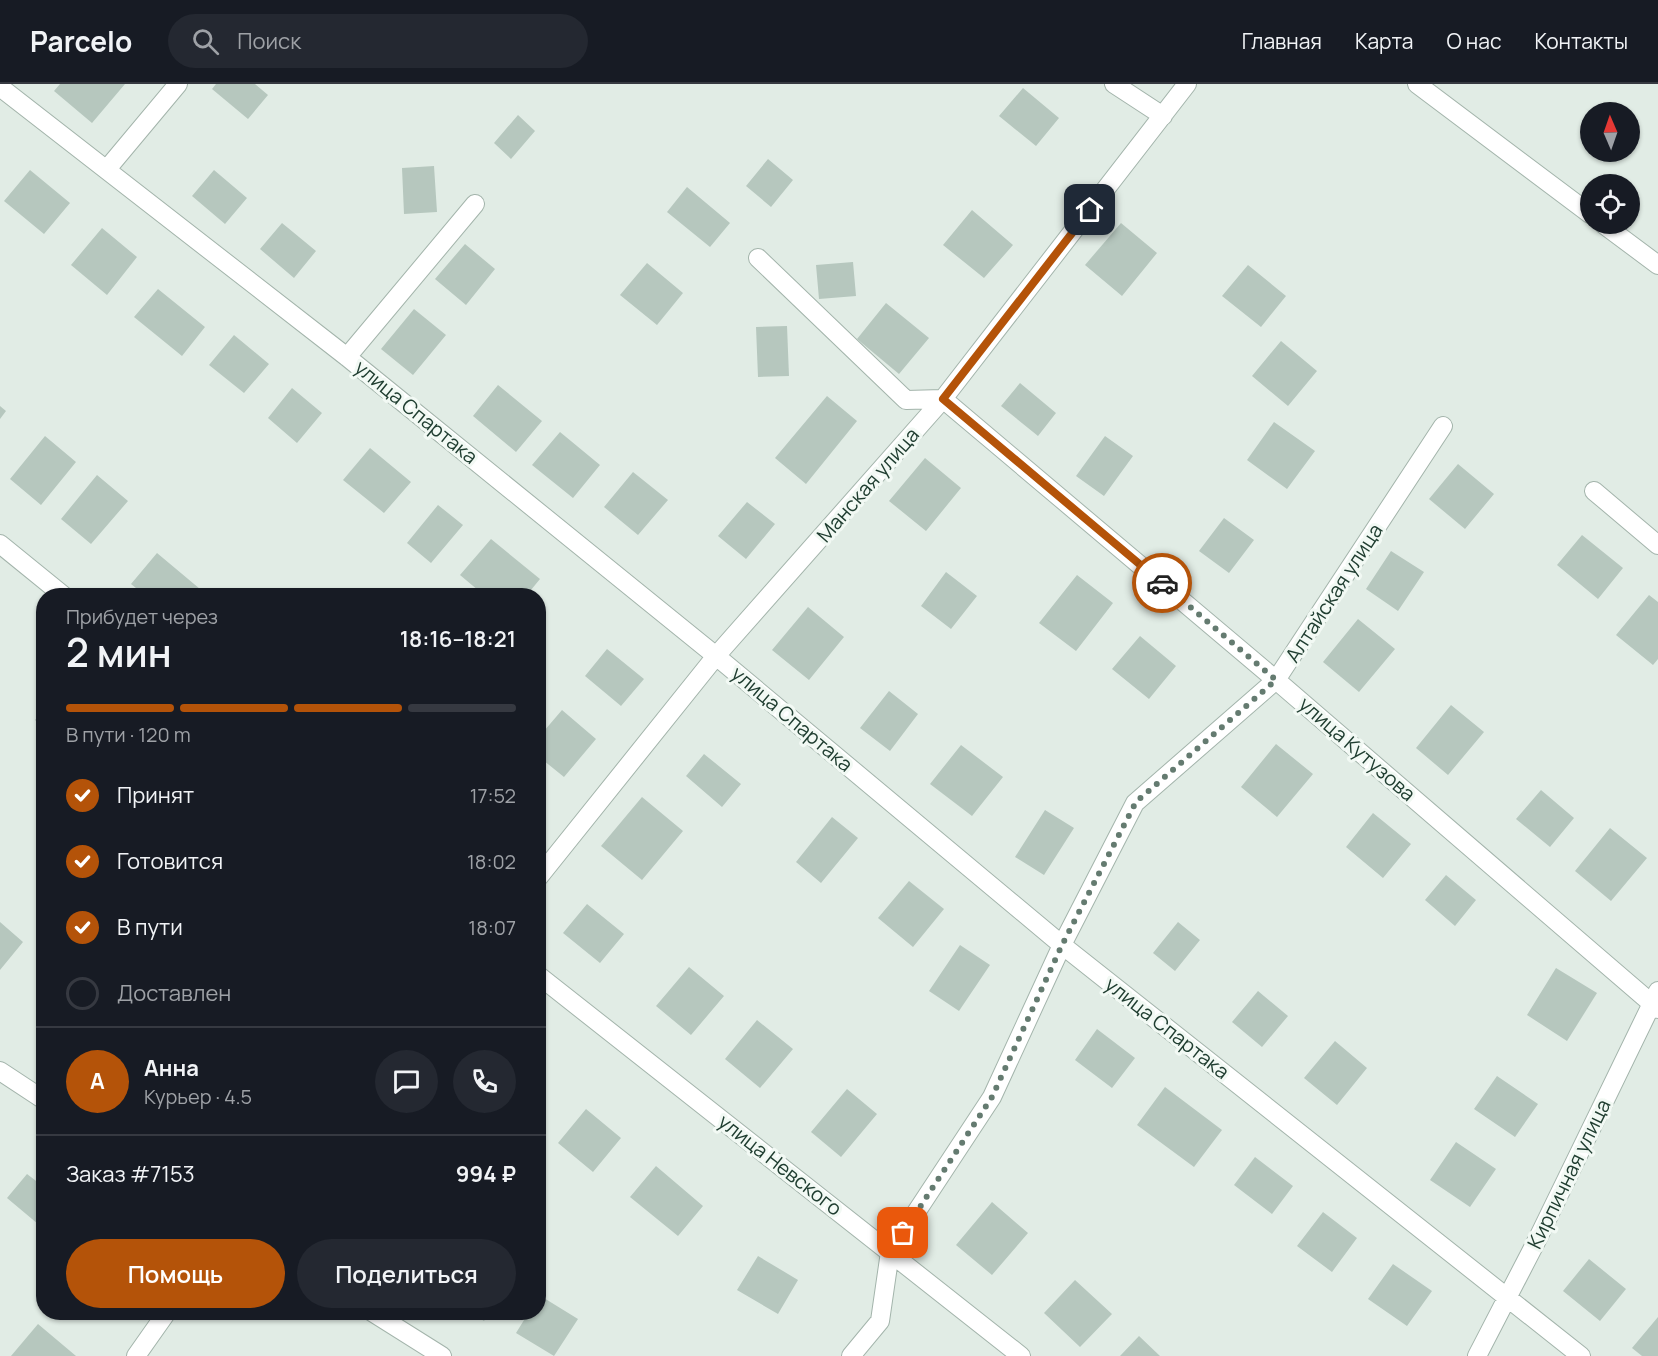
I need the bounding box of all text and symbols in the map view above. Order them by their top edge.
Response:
search box [168,14,588,68]
text: Parcelo [30,22,132,60]
icon: search [189,25,222,58]
text: Поиск [237,26,301,56]
text: Главная [1242,27,1322,55]
text: Карта [1355,27,1413,55]
text: О нас [1446,27,1502,55]
text: Контакты [1535,27,1628,55]
north arrow [1580,102,1640,162]
map controls [1580,102,1640,234]
button: locate [1580,174,1640,234]
pin [1064,184,1115,235]
icon: home [1073,193,1106,226]
street label: улица Спартака [349,354,483,470]
street label: Манская улица [810,422,925,548]
street label: Алтайская улица [1279,518,1388,667]
courier [1132,553,1192,613]
icon: car [1146,567,1179,600]
text: Прибудет через [66,603,218,630]
text: 18:16–18:21 [400,624,516,654]
text: 2 мин [66,625,172,679]
street label: улица Спартака [726,660,859,777]
street label: улица Кутузова [1293,690,1421,807]
text: В пути · 120 m [66,721,191,748]
icon: check [66,779,99,812]
text: Принят [117,780,194,810]
text: 17:52 [470,782,516,809]
icon: check [66,845,99,878]
text: Готовится [117,846,223,876]
text: 18:02 [467,848,516,875]
icon: check [66,911,99,944]
text: В пути [117,912,183,942]
text: 18:07 [468,914,516,941]
street label: улица Спартака [1099,970,1235,1085]
text: Доставлен [117,978,231,1008]
button: chat [375,1050,438,1113]
button: phone [453,1050,516,1113]
text: Анна [144,1053,199,1083]
text: А [90,1066,105,1096]
text: Курьер · 4.5 [144,1083,252,1110]
street label: Кирпичная улица [1521,1095,1616,1253]
street label: улица Невского [713,1108,848,1222]
text: Заказ #7153 [66,1159,195,1189]
text: 994 ₽ [456,1159,516,1189]
pin [877,1207,928,1258]
icon: bag [886,1216,919,1249]
button: Помощь [66,1239,285,1308]
button: Поделиться [297,1239,516,1308]

